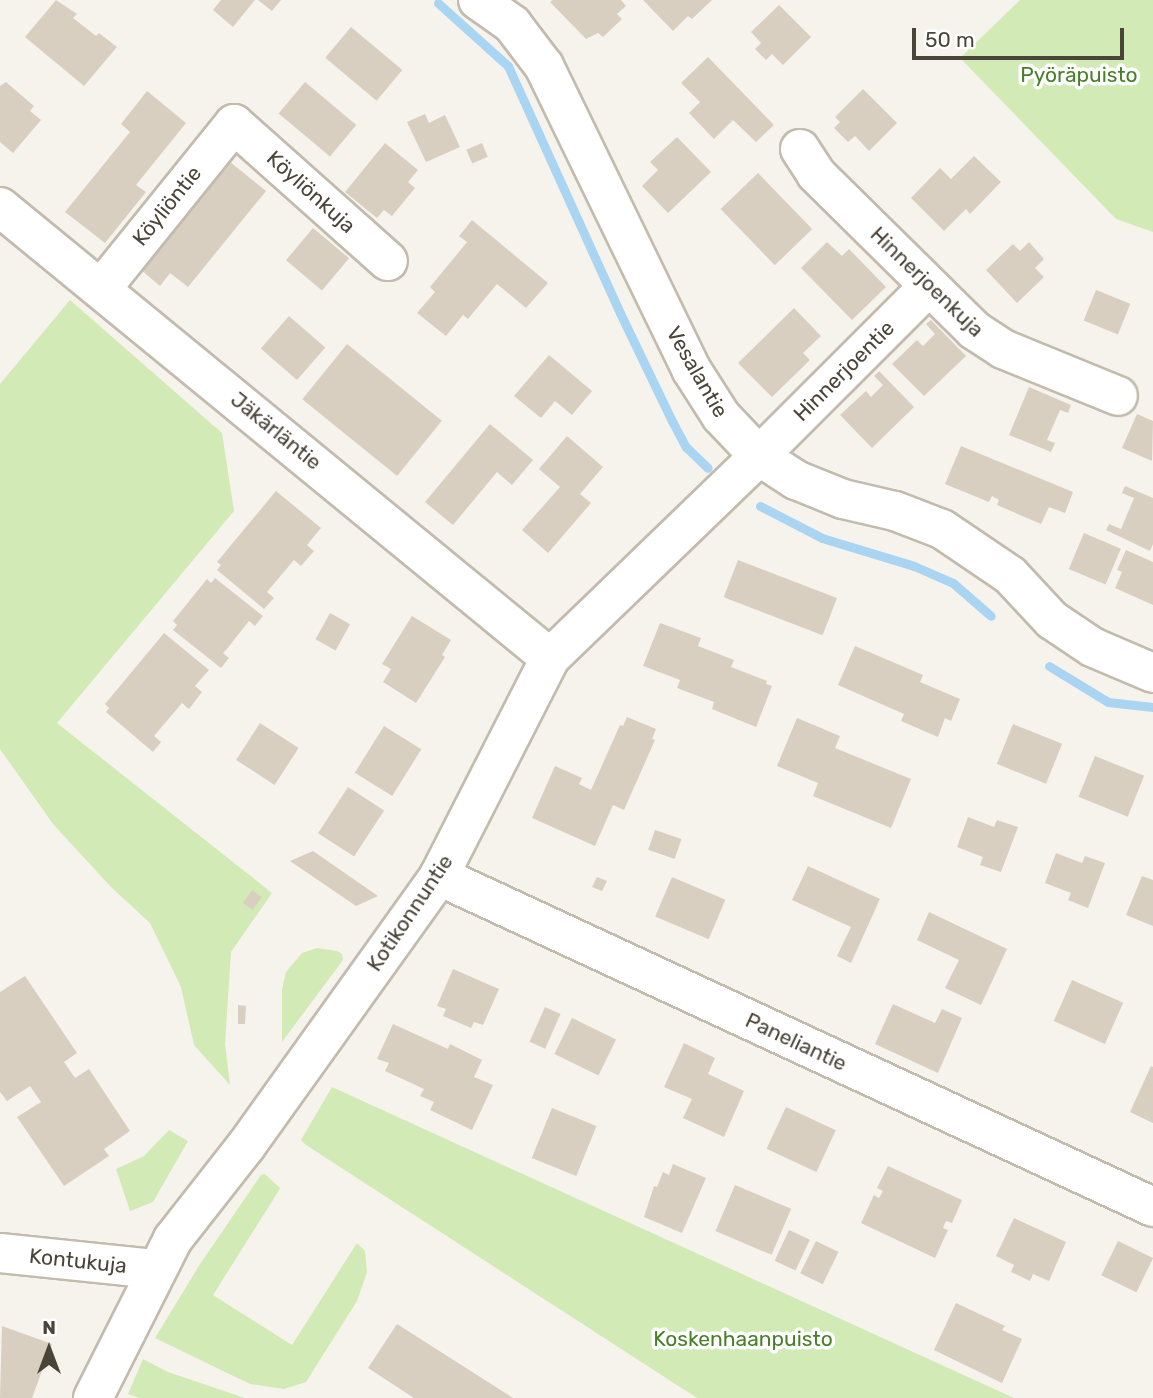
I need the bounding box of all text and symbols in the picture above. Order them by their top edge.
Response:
scale bar [915,14,1127,58]
text: 50 m [925,27,975,52]
park label: Pyöräpuisto [1020,62,1138,88]
street label: Köyliönkuja [261,146,361,238]
street label: Köyliöntie [127,161,207,251]
street label: Hinnerjoenkuja [865,222,989,342]
street label: Hinnerjoentie [788,315,900,427]
street label: Vesalantie [661,322,733,422]
street label: Jäkärläntie [226,387,326,475]
street label: Kotikonnuntie [362,850,458,976]
street label: Paneliantie [741,1008,851,1076]
street label: Kontukuja [28,1243,128,1279]
north arrow [14,1314,84,1384]
text: N [42,1316,56,1339]
park label: Koskenhaanpuisto [653,1326,833,1352]

